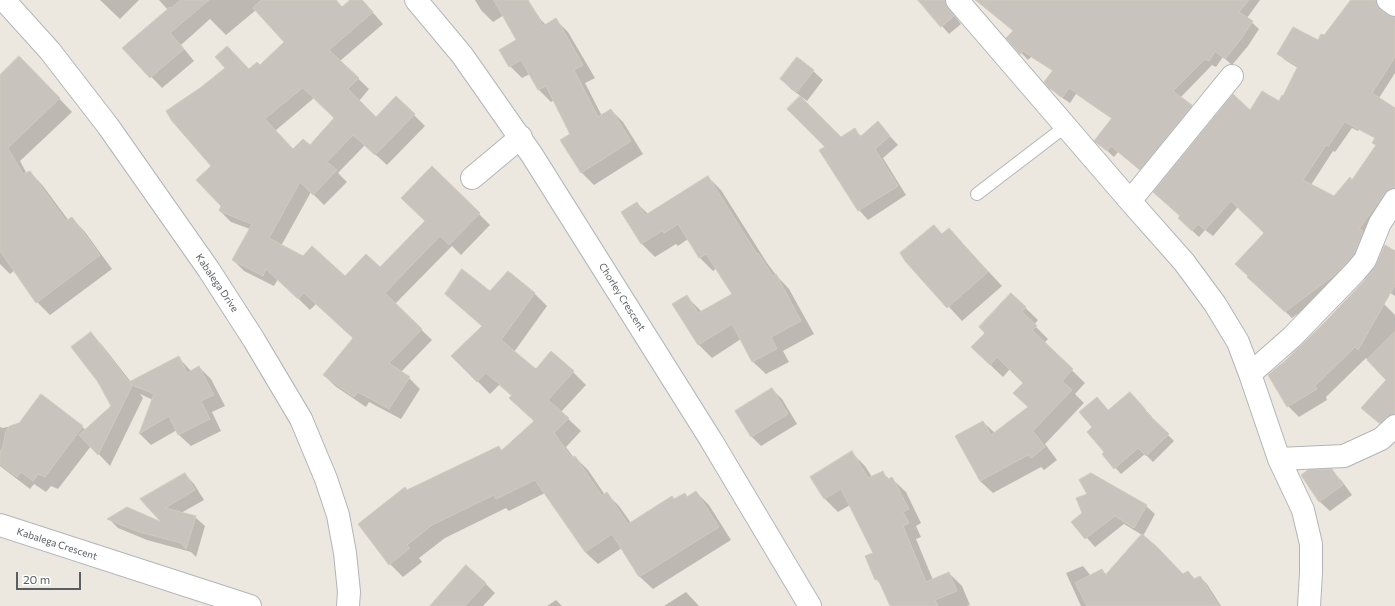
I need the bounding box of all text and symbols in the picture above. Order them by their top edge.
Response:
street label: Kabalega Drive [193,252,241,314]
street label: Chorley Crescent [596,261,648,333]
street label: Kabalega Crescent [15,525,99,563]
scale bar [18,564,83,590]
text: 20 m [23,572,50,586]

